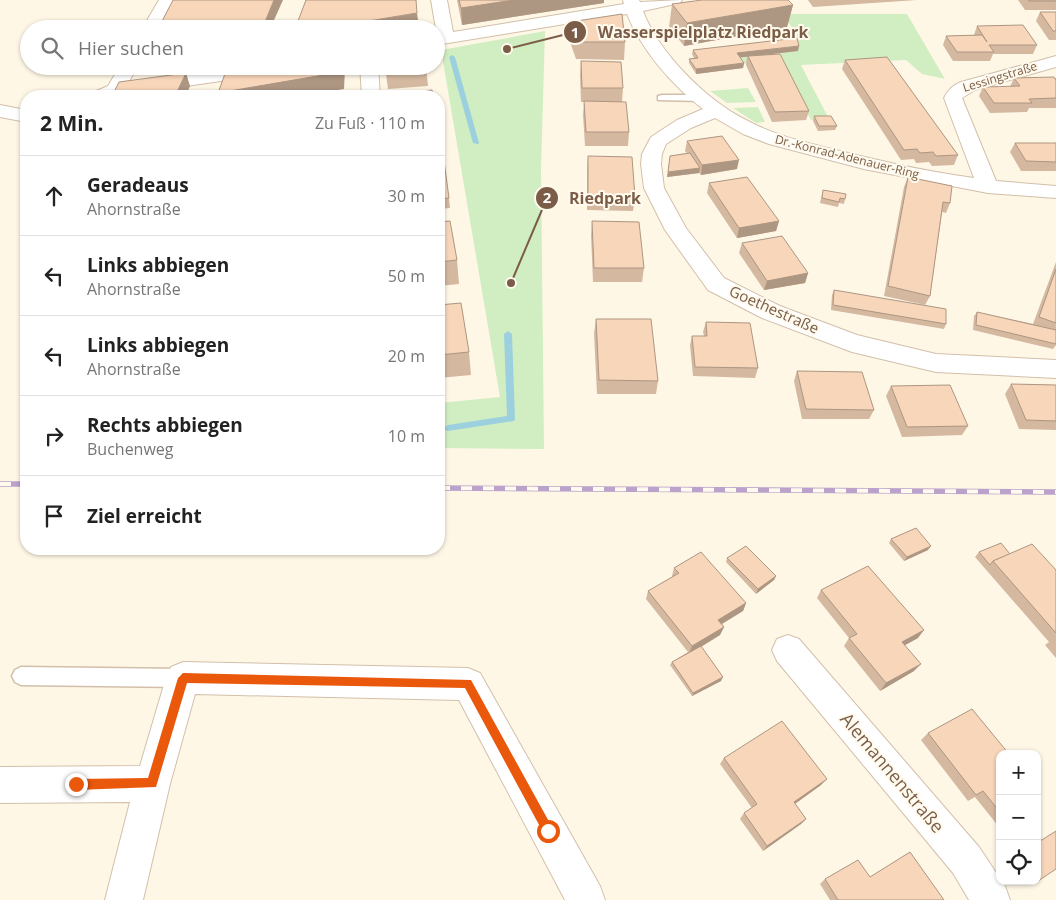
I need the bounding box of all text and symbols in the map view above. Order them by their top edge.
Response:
callout: Wasserspielplatz Riedpark [562,17,818,48]
search box [20,20,445,75]
text: Wasserspielplatz Riedpark [598,21,808,43]
text: 1 [571,22,579,42]
icon: search [38,34,66,62]
text: Hier suchen [78,35,184,61]
street label: Lessingstraße [960,57,1039,96]
text: 2 Min. [40,109,103,137]
text: Zu Fuß · 110 m [315,112,425,134]
street label: Dr.-Konrad-Adenauer-Ring [773,130,922,183]
text: Geradeaus [87,172,189,198]
icon: ahead [40,182,68,210]
callout: Riedpark [534,182,651,213]
text: 30 m [388,185,425,207]
text: 2 [543,187,552,207]
text: Riedpark [569,187,641,209]
text: Ahornstraße [87,198,181,220]
text: Links abbiegen [87,252,229,278]
icon: left [40,262,68,290]
text: 50 m [388,265,425,287]
text: Ahornstraße [87,278,181,300]
street label: Goethestraße [726,280,822,338]
text: Links abbiegen [87,332,229,358]
icon: left [40,342,68,370]
text: 20 m [388,345,425,367]
text: Ahornstraße [87,358,181,380]
text: Rechts abbiegen [87,412,243,438]
icon: right [40,422,68,450]
text: 10 m [388,425,425,447]
text: Buchenweg [87,438,174,460]
icon: arrive [40,502,68,530]
text: Ziel erreicht [87,503,202,529]
street label: Alemannenstraße [835,707,950,837]
map controls [996,750,1041,885]
button: + [996,750,1041,795]
route end [65,773,88,796]
button: − [996,795,1041,840]
route start [537,820,560,843]
button: locate [996,840,1041,885]

